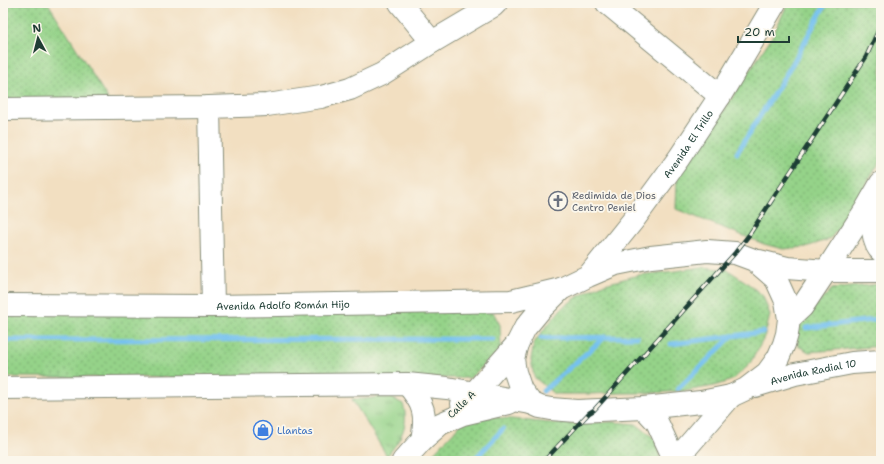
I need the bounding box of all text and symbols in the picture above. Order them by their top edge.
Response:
north arrow [18,18,58,58]
scale bar [738,18,789,44]
text: N [32,21,42,37]
text: 20 m [744,24,775,40]
street label: Avenida El Trillo [661,108,716,181]
place label: Redimida de Dios Centro Peniel [572,189,656,214]
church icon: Redimida de Dios Centro Peniel [547,190,569,212]
street label: Avenida Adolfo Román Hijo [216,298,350,313]
street label: Avenida Radial 10 [769,357,857,388]
street label: Calle A [444,388,478,421]
shop icon: Llantas [252,419,274,441]
place label: Llantas [277,424,313,437]

